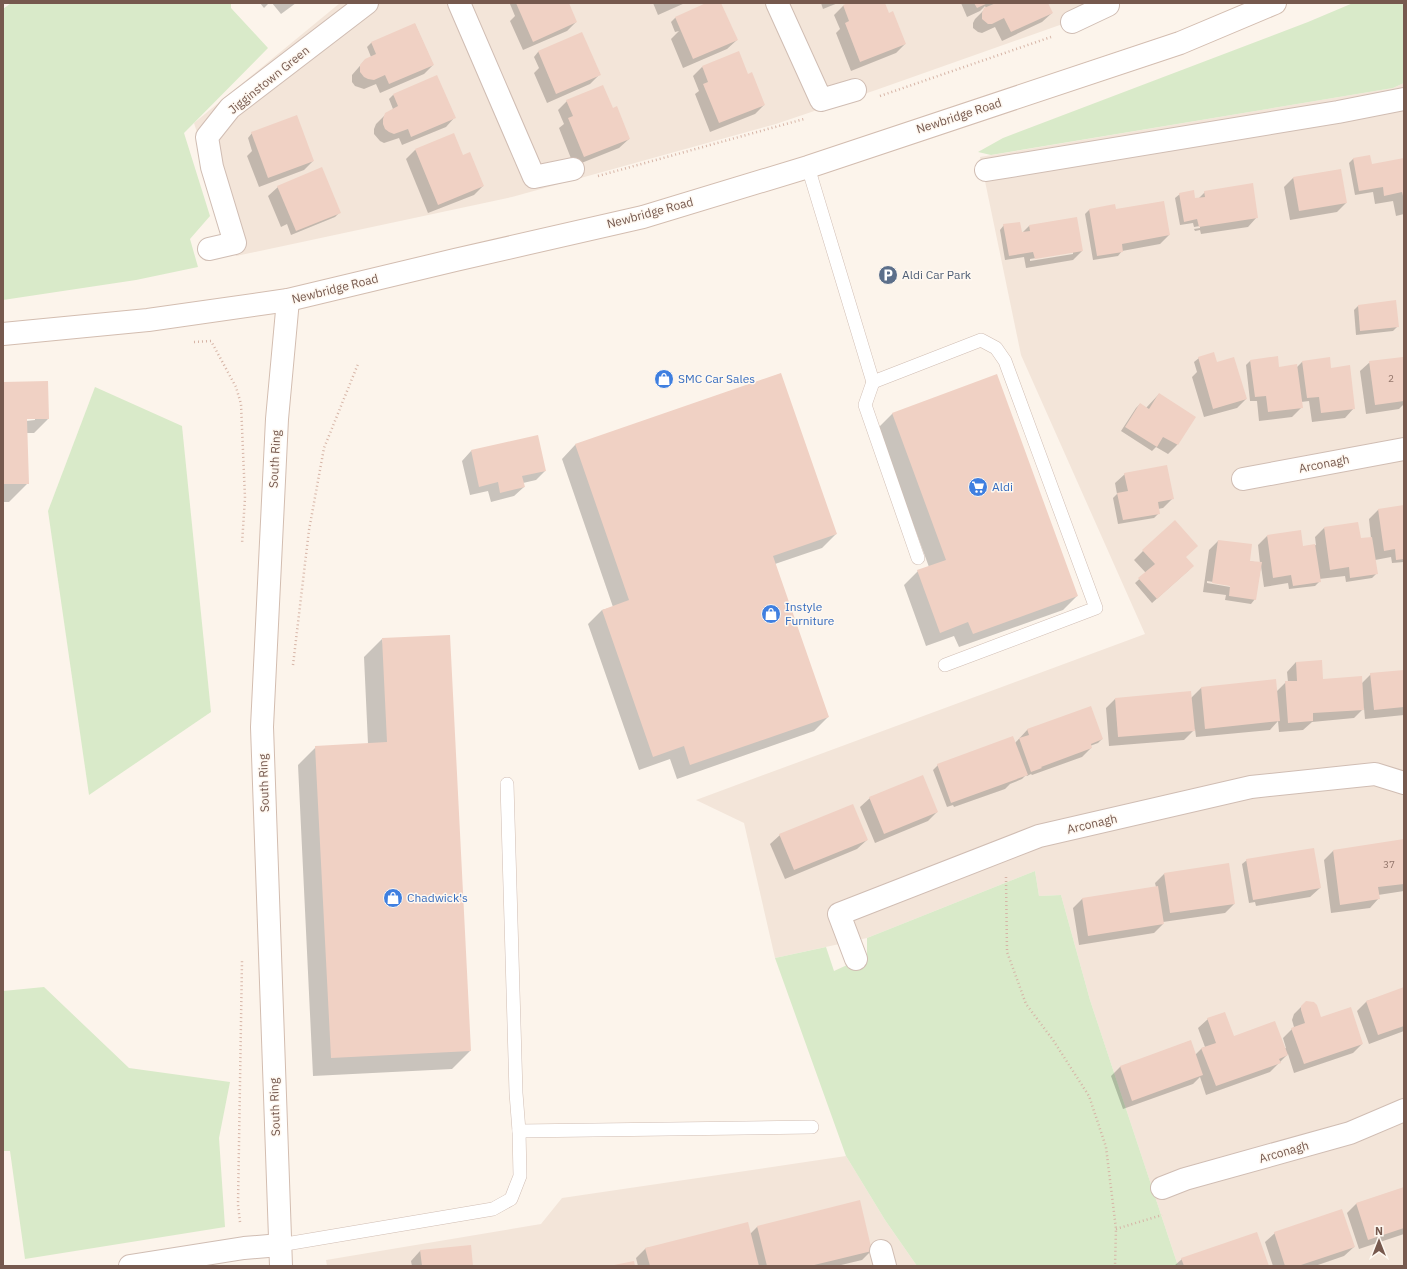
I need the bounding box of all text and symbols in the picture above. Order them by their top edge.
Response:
street label: Jigginstown Green [225,42,312,117]
street label: Newbridge Road [914,95,1003,136]
street label: Newbridge Road [605,194,695,231]
parking icon: Aldi Car Park [877,264,899,286]
place label: Aldi Car Park [902,267,972,282]
street label: Newbridge Road [290,270,380,307]
shop icon: SMC Car Sales [653,368,675,390]
place label: SMC Car Sales [678,371,755,386]
house number: 2 [1388,372,1394,385]
street label: South Ring [265,429,284,488]
street label: Arconagh [1297,451,1350,476]
supermarket icon: Aldi [967,476,989,498]
place label: Aldi [992,479,1013,494]
place label: Instyle Furniture [785,599,835,628]
shop icon: Instyle Furniture [760,603,782,625]
street label: South Ring [255,753,272,812]
street label: Arconagh [1065,810,1118,837]
house number: 37 [1383,858,1395,871]
shop icon: Chadwick's [382,887,404,909]
place label: Chadwick's [407,890,468,905]
street label: South Ring [266,1077,283,1136]
street label: Arconagh [1257,1137,1310,1166]
north arrow [1359,1221,1399,1261]
text: N [1375,1224,1383,1238]

